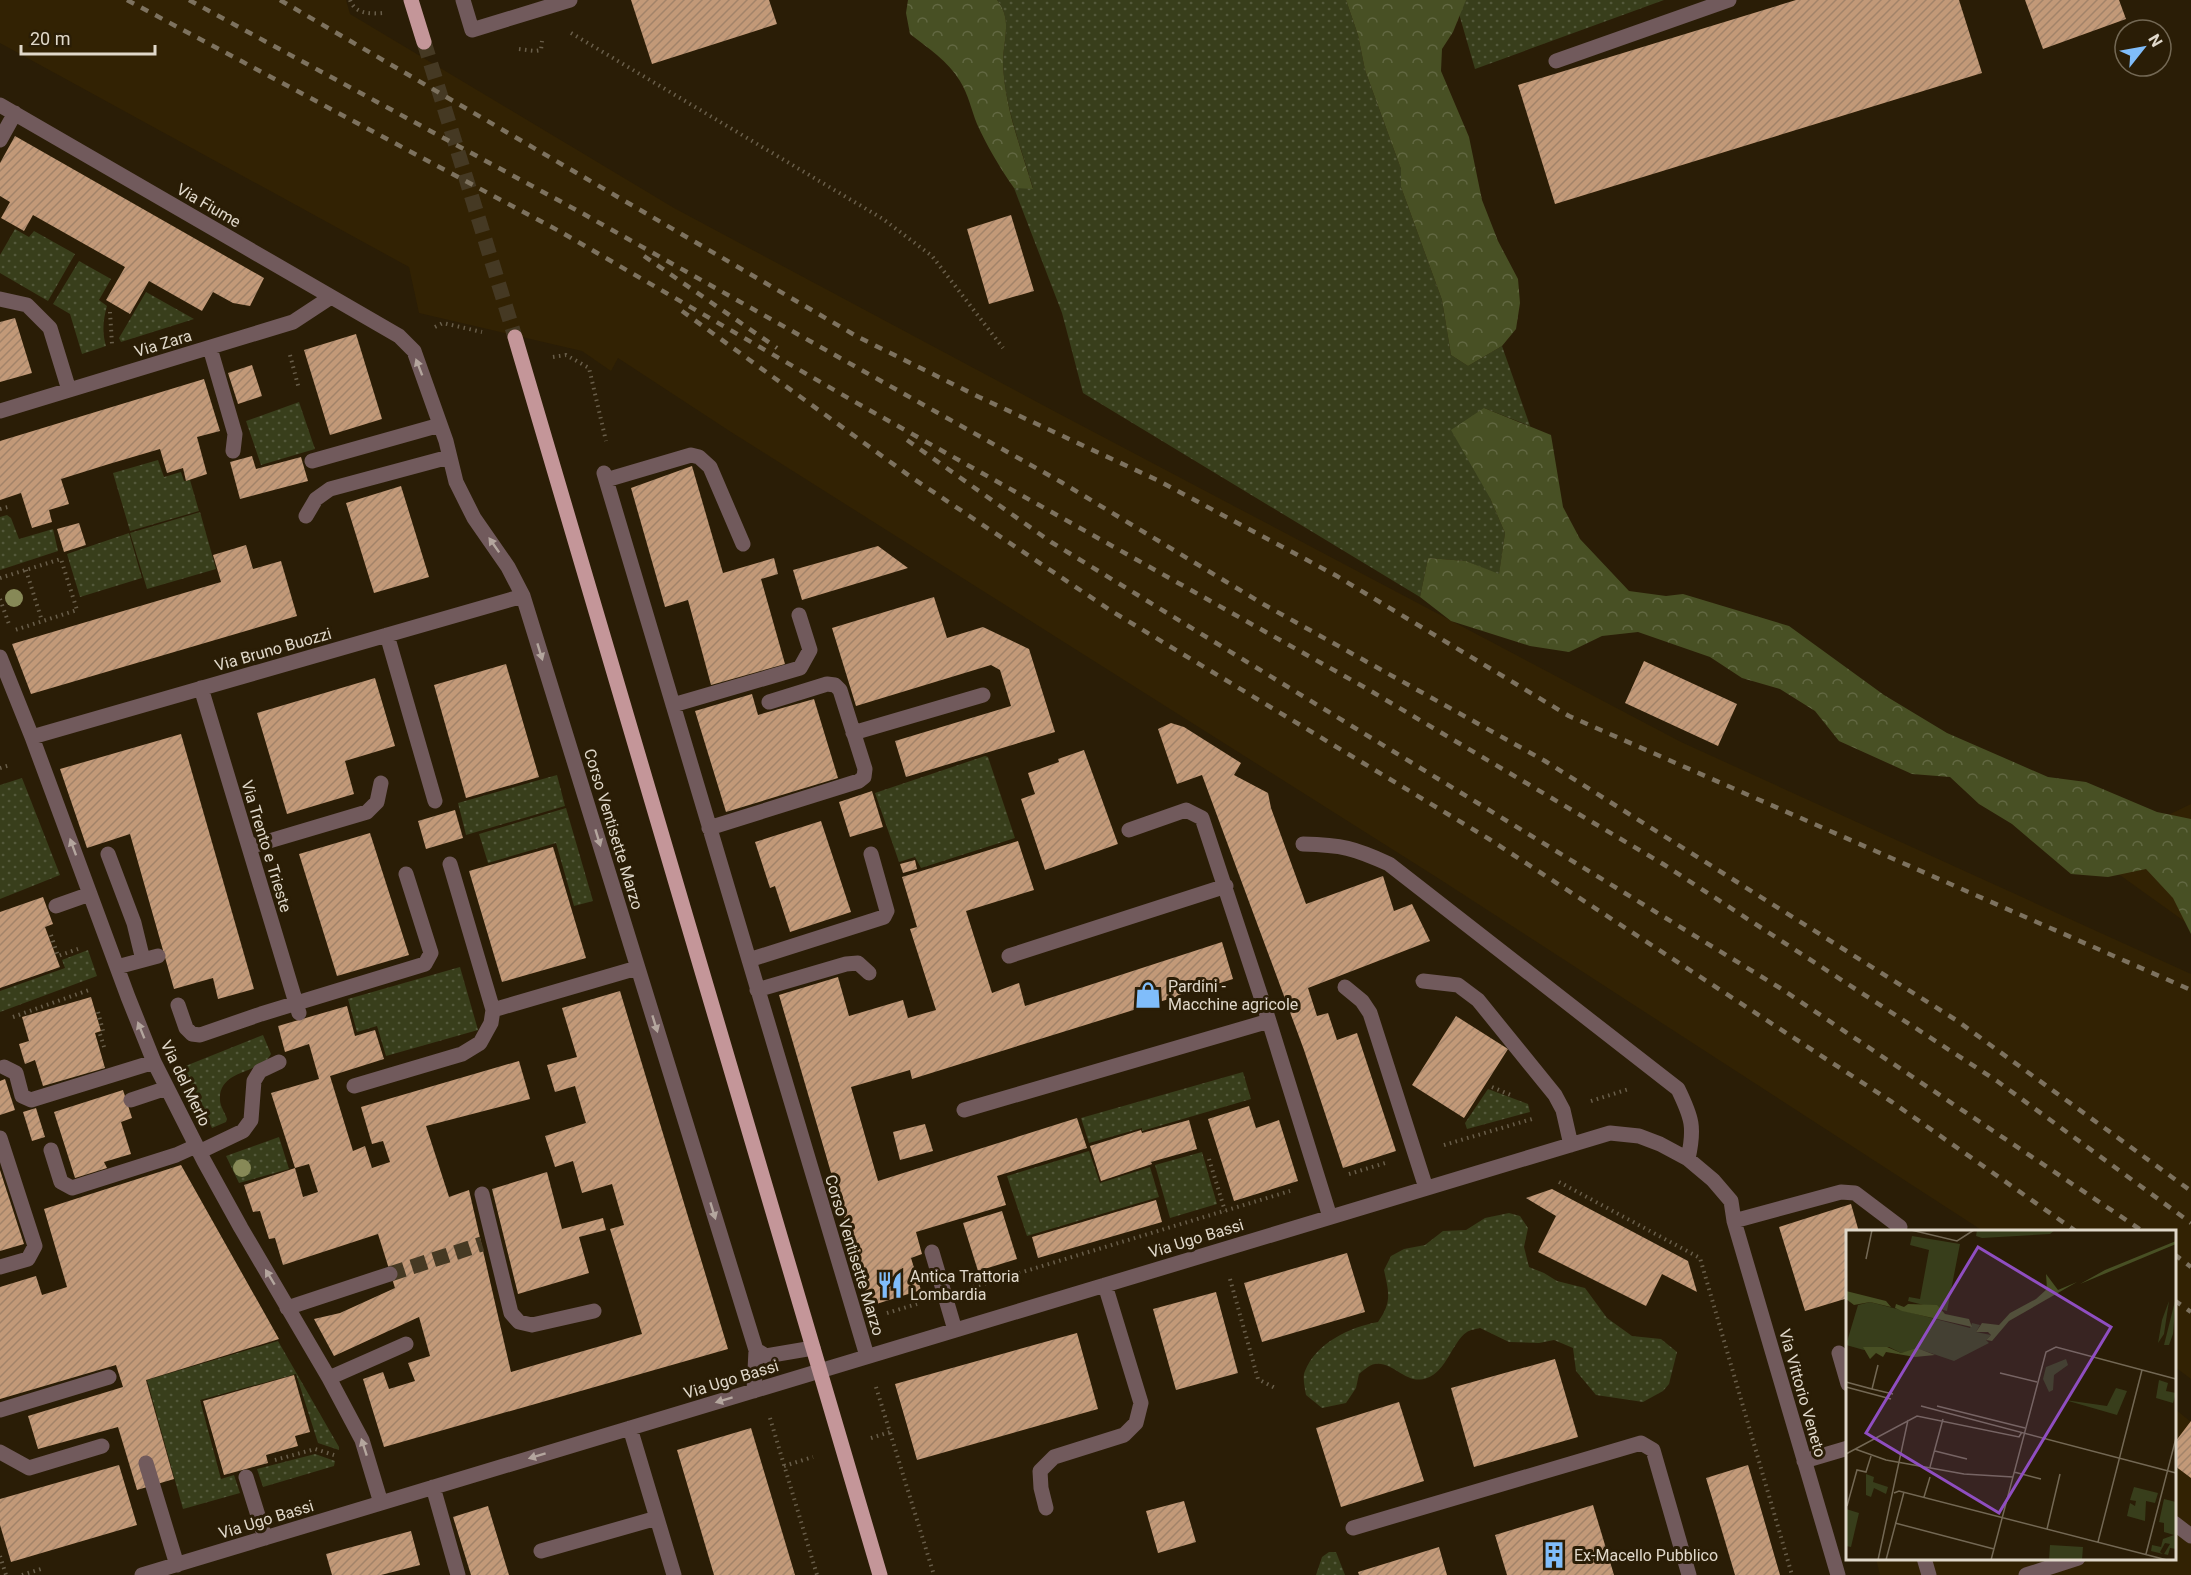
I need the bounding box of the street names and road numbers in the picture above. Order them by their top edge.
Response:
street label: Via Fiume [173,179,244,231]
street label: Via Zara [132,326,194,361]
street label: Via Bruno Buozzi [213,624,334,675]
street label: Corso Ventisette Marzo [580,746,647,912]
street label: Via Trento e Trieste [237,778,296,914]
street label: Via del Merlo [157,1037,214,1129]
street label: Corso Ventisette Marzo [821,1172,888,1338]
street label: Via Ugo Bassi [1146,1215,1246,1262]
street label: Via Vittorio Veneto [1775,1327,1830,1459]
street label: Via Ugo Bassi [681,1356,781,1403]
street label: Via Ugo Bassi [216,1496,316,1543]

